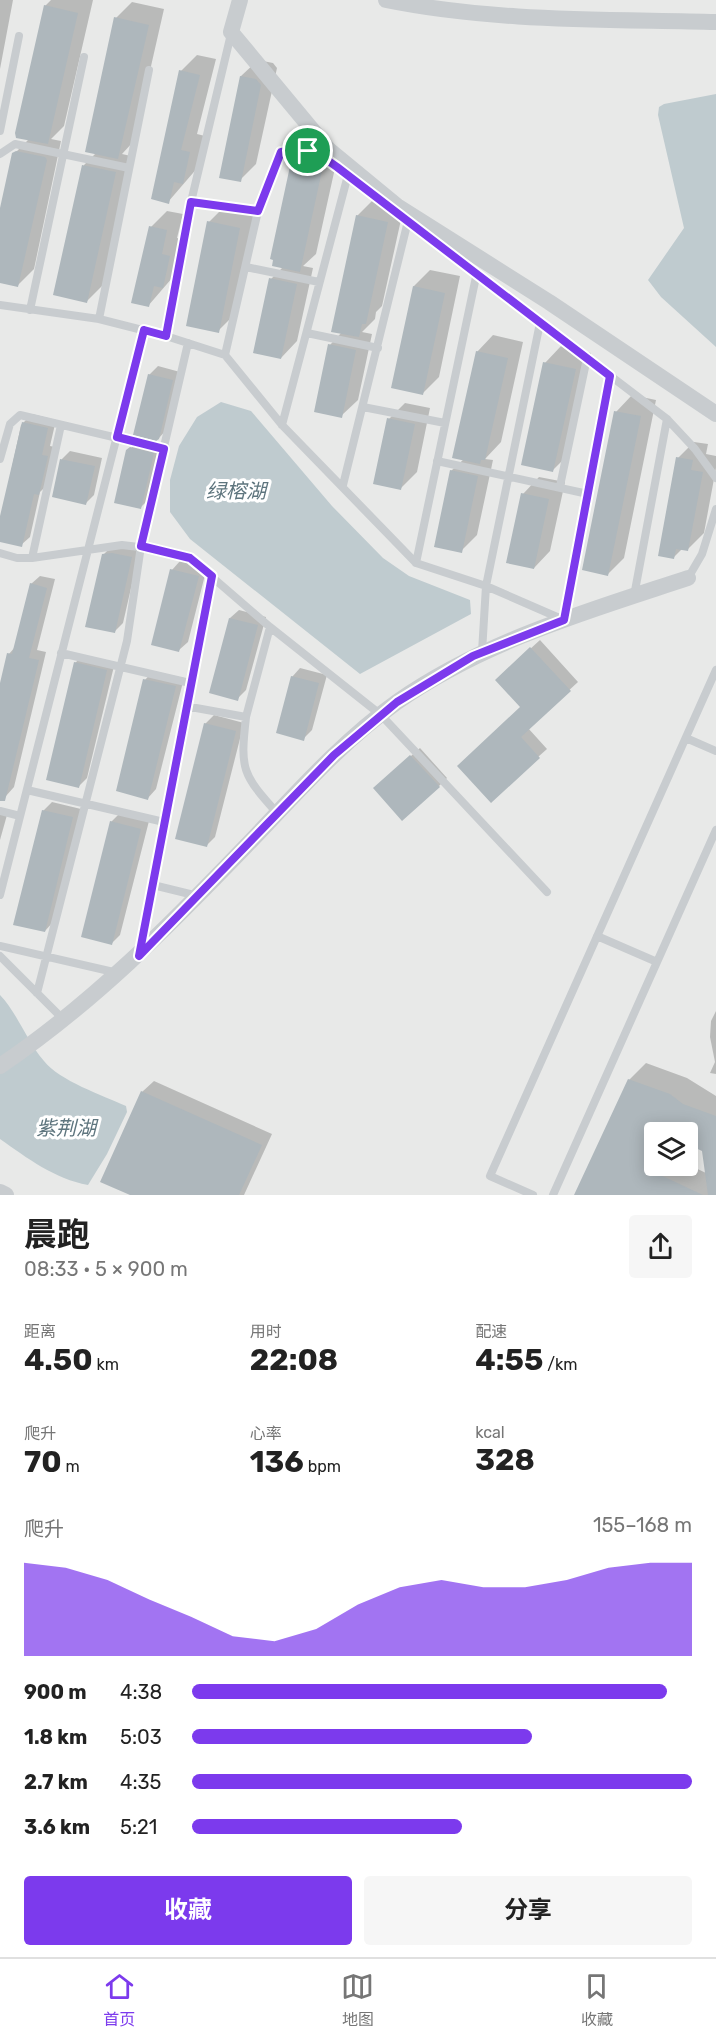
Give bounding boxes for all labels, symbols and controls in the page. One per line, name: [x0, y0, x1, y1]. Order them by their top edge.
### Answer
pin: [282, 125, 333, 176]
icon: arrive: [291, 134, 324, 167]
water label: 绿榕湖: [206, 479, 269, 503]
water label: 紫荆湖: [36, 1116, 99, 1140]
map controls: [644, 1122, 698, 1176]
button: layers: [644, 1122, 698, 1176]
text: 晨跑: [24, 1215, 90, 1254]
button: share: [629, 1215, 692, 1278]
text: 08:33 · 5 × 900 m: [24, 1257, 188, 1281]
text: 距离: [24, 1322, 56, 1341]
text: 用时: [250, 1322, 282, 1341]
text: 配速: [475, 1322, 507, 1341]
text: 4.50: [24, 1342, 93, 1378]
text: 22:08: [250, 1342, 338, 1378]
text: 4:55: [475, 1342, 543, 1378]
text: km: [93, 1355, 119, 1374]
text: /km: [543, 1355, 577, 1374]
text: kcal: [475, 1423, 505, 1442]
text: 爬升: [24, 1424, 56, 1443]
text: 心率: [250, 1424, 282, 1443]
text: 328: [475, 1442, 535, 1478]
text: 70: [24, 1444, 62, 1480]
text: 136: [250, 1444, 304, 1480]
text: m: [62, 1457, 80, 1476]
text: bpm: [304, 1457, 341, 1476]
text: 155–168 m: [593, 1513, 692, 1537]
text: 爬升: [24, 1517, 64, 1541]
text: 900 m: [24, 1680, 87, 1704]
text: 4:38: [120, 1680, 162, 1704]
text: 1.8 km: [24, 1725, 87, 1749]
text: 5:03: [120, 1725, 162, 1749]
text: 2.7 km: [24, 1770, 88, 1794]
text: 4:35: [120, 1770, 161, 1794]
text: 3.6 km: [24, 1815, 90, 1839]
text: 5:21: [120, 1815, 157, 1839]
button: 收藏: [24, 1876, 352, 1945]
button: 分享: [364, 1876, 692, 1945]
tab: 首页: [103, 1970, 136, 2030]
tab: 地图: [341, 1970, 374, 2030]
tab: 收藏: [580, 1970, 613, 2030]

